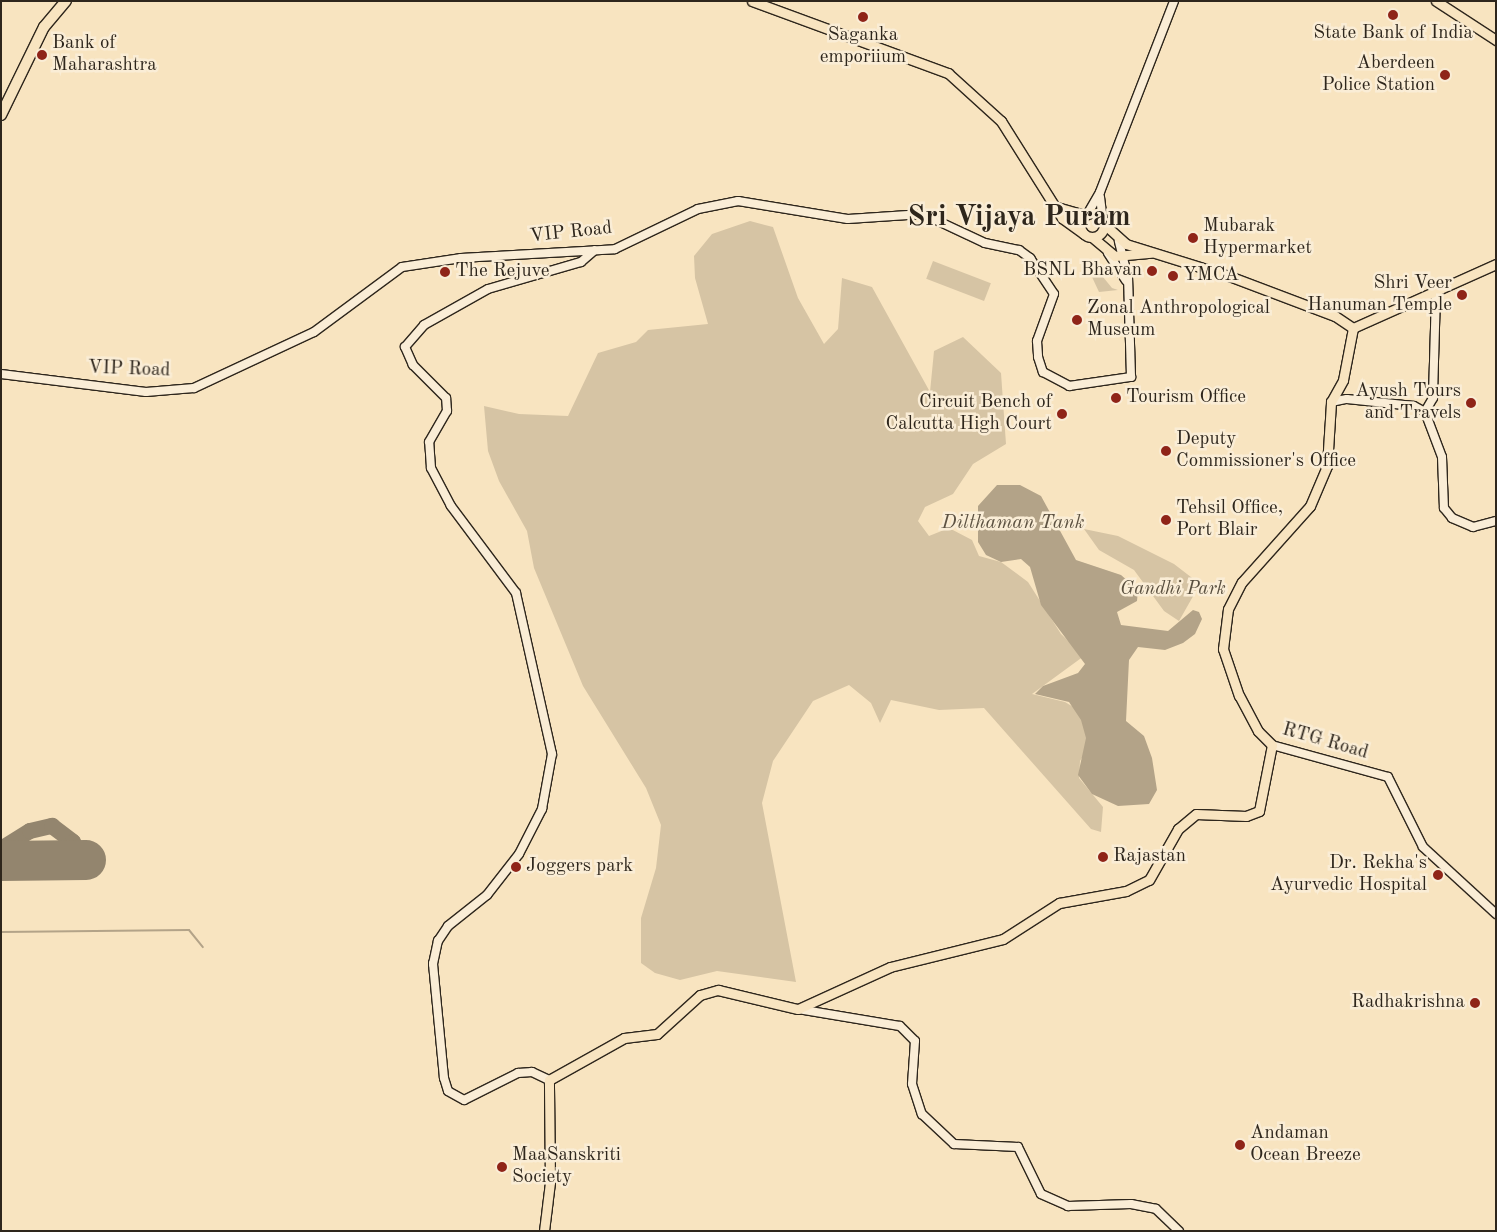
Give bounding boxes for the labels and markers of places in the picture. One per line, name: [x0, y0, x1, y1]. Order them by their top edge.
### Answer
marker: State Bank of India: [1387, 9, 1399, 21]
marker: Saganka emporiium: [857, 11, 869, 23]
place label: State Bank of India: [1313, 23, 1473, 45]
place label: Saganka emporiium: [820, 25, 906, 69]
place label: Bank of Maharashtra: [52, 33, 157, 77]
marker: Bank of Maharashtra: [36, 49, 48, 61]
place label: Aberdeen Police Station: [1322, 53, 1435, 97]
marker: Aberdeen Police Station: [1439, 69, 1451, 81]
place label: Mubarak Hypermarket: [1203, 216, 1312, 260]
marker: Mubarak Hypermarket: [1187, 232, 1199, 244]
place label: BSNL Bhavan: [1023, 260, 1142, 282]
place label: The Rejuve: [455, 261, 549, 283]
marker: BSNL Bhavan: [1146, 265, 1158, 277]
place label: YMCA: [1183, 265, 1239, 287]
marker: The Rejuve: [439, 266, 451, 278]
marker: YMCA: [1167, 270, 1179, 282]
place label: Shri Veer Hanuman Temple: [1307, 273, 1452, 317]
marker: Shri Veer Hanuman Temple: [1456, 289, 1468, 301]
place label: Zonal Anthropological Museum: [1087, 298, 1270, 342]
marker: Zonal Anthropological Museum: [1071, 314, 1083, 326]
place label: Ayush Tours and Travels: [1355, 381, 1461, 425]
place label: Tourism Office: [1126, 387, 1246, 409]
place label: Circuit Bench of Calcutta High Court: [886, 392, 1052, 436]
marker: Tourism Office: [1110, 392, 1122, 404]
marker: Ayush Tours and Travels: [1465, 397, 1477, 409]
marker: Circuit Bench of Calcutta High Court: [1056, 408, 1068, 420]
place label: Deputy Commissioner's Office: [1176, 429, 1356, 473]
marker: Deputy Commissioner's Office: [1160, 445, 1172, 457]
place label: Tehsil Office, Port Blair: [1176, 498, 1283, 542]
marker: Tehsil Office, Port Blair: [1160, 514, 1172, 526]
place label: Rajastan: [1113, 846, 1186, 868]
marker: Rajastan: [1097, 851, 1109, 863]
place label: Dr. Rekha's Ayurvedic Hospital: [1270, 853, 1427, 897]
place label: Joggers park: [526, 856, 633, 878]
marker: Joggers park: [510, 861, 522, 873]
marker: Dr. Rekha's Ayurvedic Hospital: [1431, 868, 1445, 882]
place label: Radhakrishna: [1351, 992, 1465, 1014]
marker: Radhakrishna: [1469, 997, 1481, 1009]
place label: Andaman Ocean Breeze: [1250, 1123, 1361, 1167]
marker: Andaman Ocean Breeze: [1234, 1139, 1246, 1151]
place label: MaaSanskriti Society: [512, 1145, 621, 1189]
marker: MaaSanskriti Society: [496, 1161, 508, 1173]

